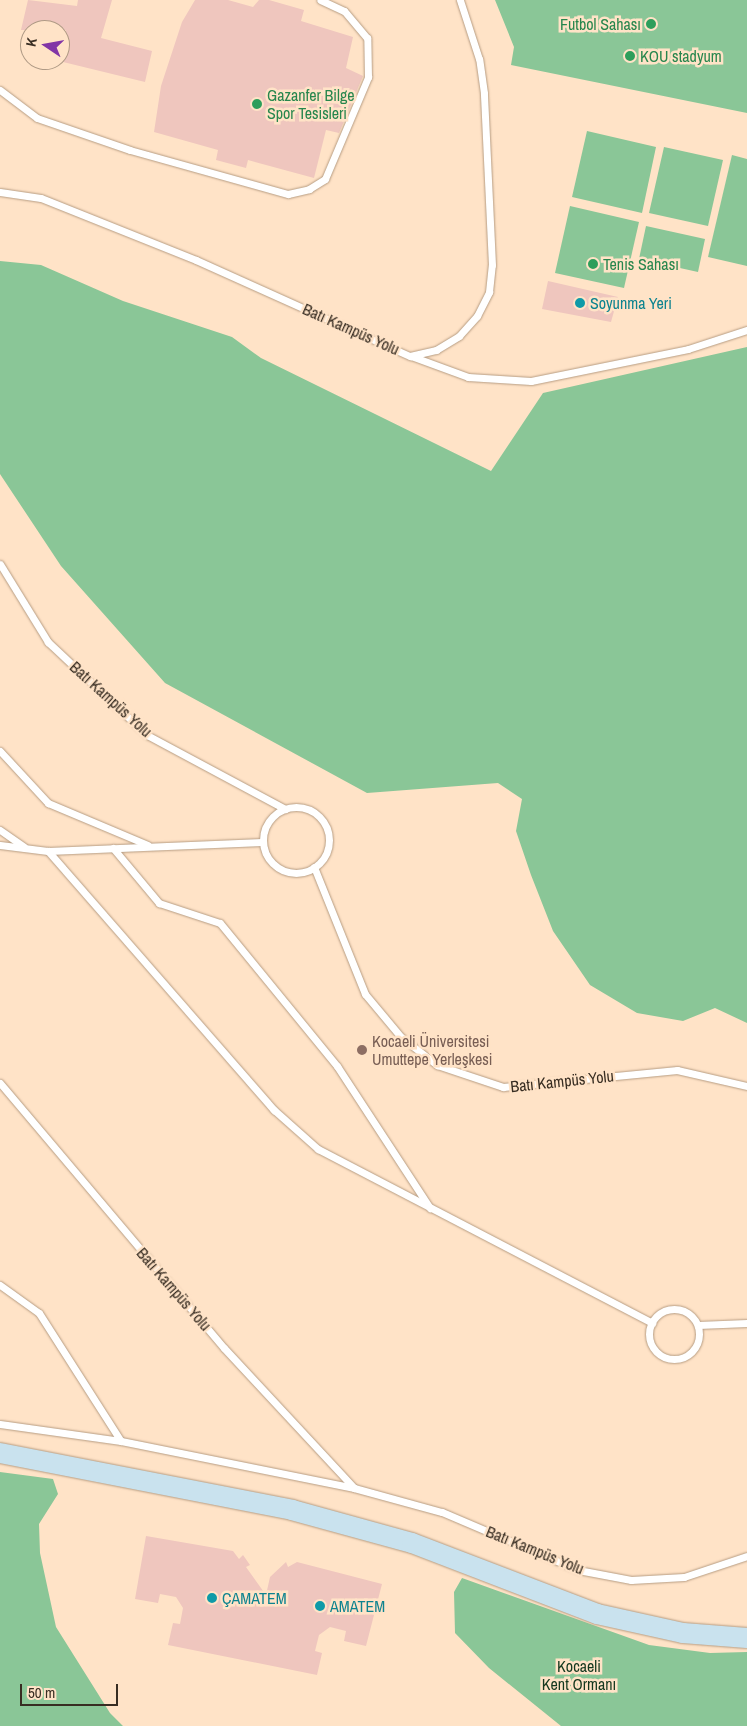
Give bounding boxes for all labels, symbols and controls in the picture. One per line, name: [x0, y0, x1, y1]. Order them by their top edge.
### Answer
place label: Futbol Sahası: [560, 14, 641, 34]
marker: Futbol Sahası: [645, 18, 657, 30]
north arrow: [20, 20, 70, 70]
text: K: [22, 36, 41, 48]
place label: KOU stadyum: [640, 46, 722, 66]
marker: KOU stadyum: [624, 50, 636, 62]
place label: Gazanfer Bilge Spor Tesisleri: [267, 85, 355, 123]
marker: Gazanfer Bilge Spor Tesisleri: [251, 98, 263, 110]
place label: Tenis Sahası: [603, 254, 679, 274]
marker: Tenis Sahası: [587, 258, 599, 270]
place label: Soyunma Yeri: [590, 293, 672, 313]
marker: Soyunma Yeri: [574, 297, 586, 309]
street label: Batı Kampüs Yolu: [300, 299, 402, 359]
street label: Batı Kampüs Yolu: [66, 657, 156, 741]
place label: Kocaeli Üniversitesi Umuttepe Yerleşkesi: [372, 1031, 493, 1069]
marker: Kocaeli Üniversitesi Umuttepe Yerleşkesi: [356, 1044, 368, 1056]
street label: Batı Kampüs Yolu: [509, 1066, 615, 1096]
street label: Batı Kampüs Yolu: [133, 1243, 215, 1335]
street label: Batı Kampüs Yolu: [483, 1522, 587, 1578]
place label: ÇAMATEM: [222, 1588, 287, 1608]
marker: ÇAMATEM: [206, 1592, 218, 1604]
place label: AMATEM: [330, 1596, 385, 1616]
marker: AMATEM: [314, 1600, 326, 1612]
park label: Kocaeli Kent Ormanı: [542, 1656, 616, 1694]
scale bar: [22, 1674, 120, 1706]
text: 50 m: [28, 1682, 55, 1703]

